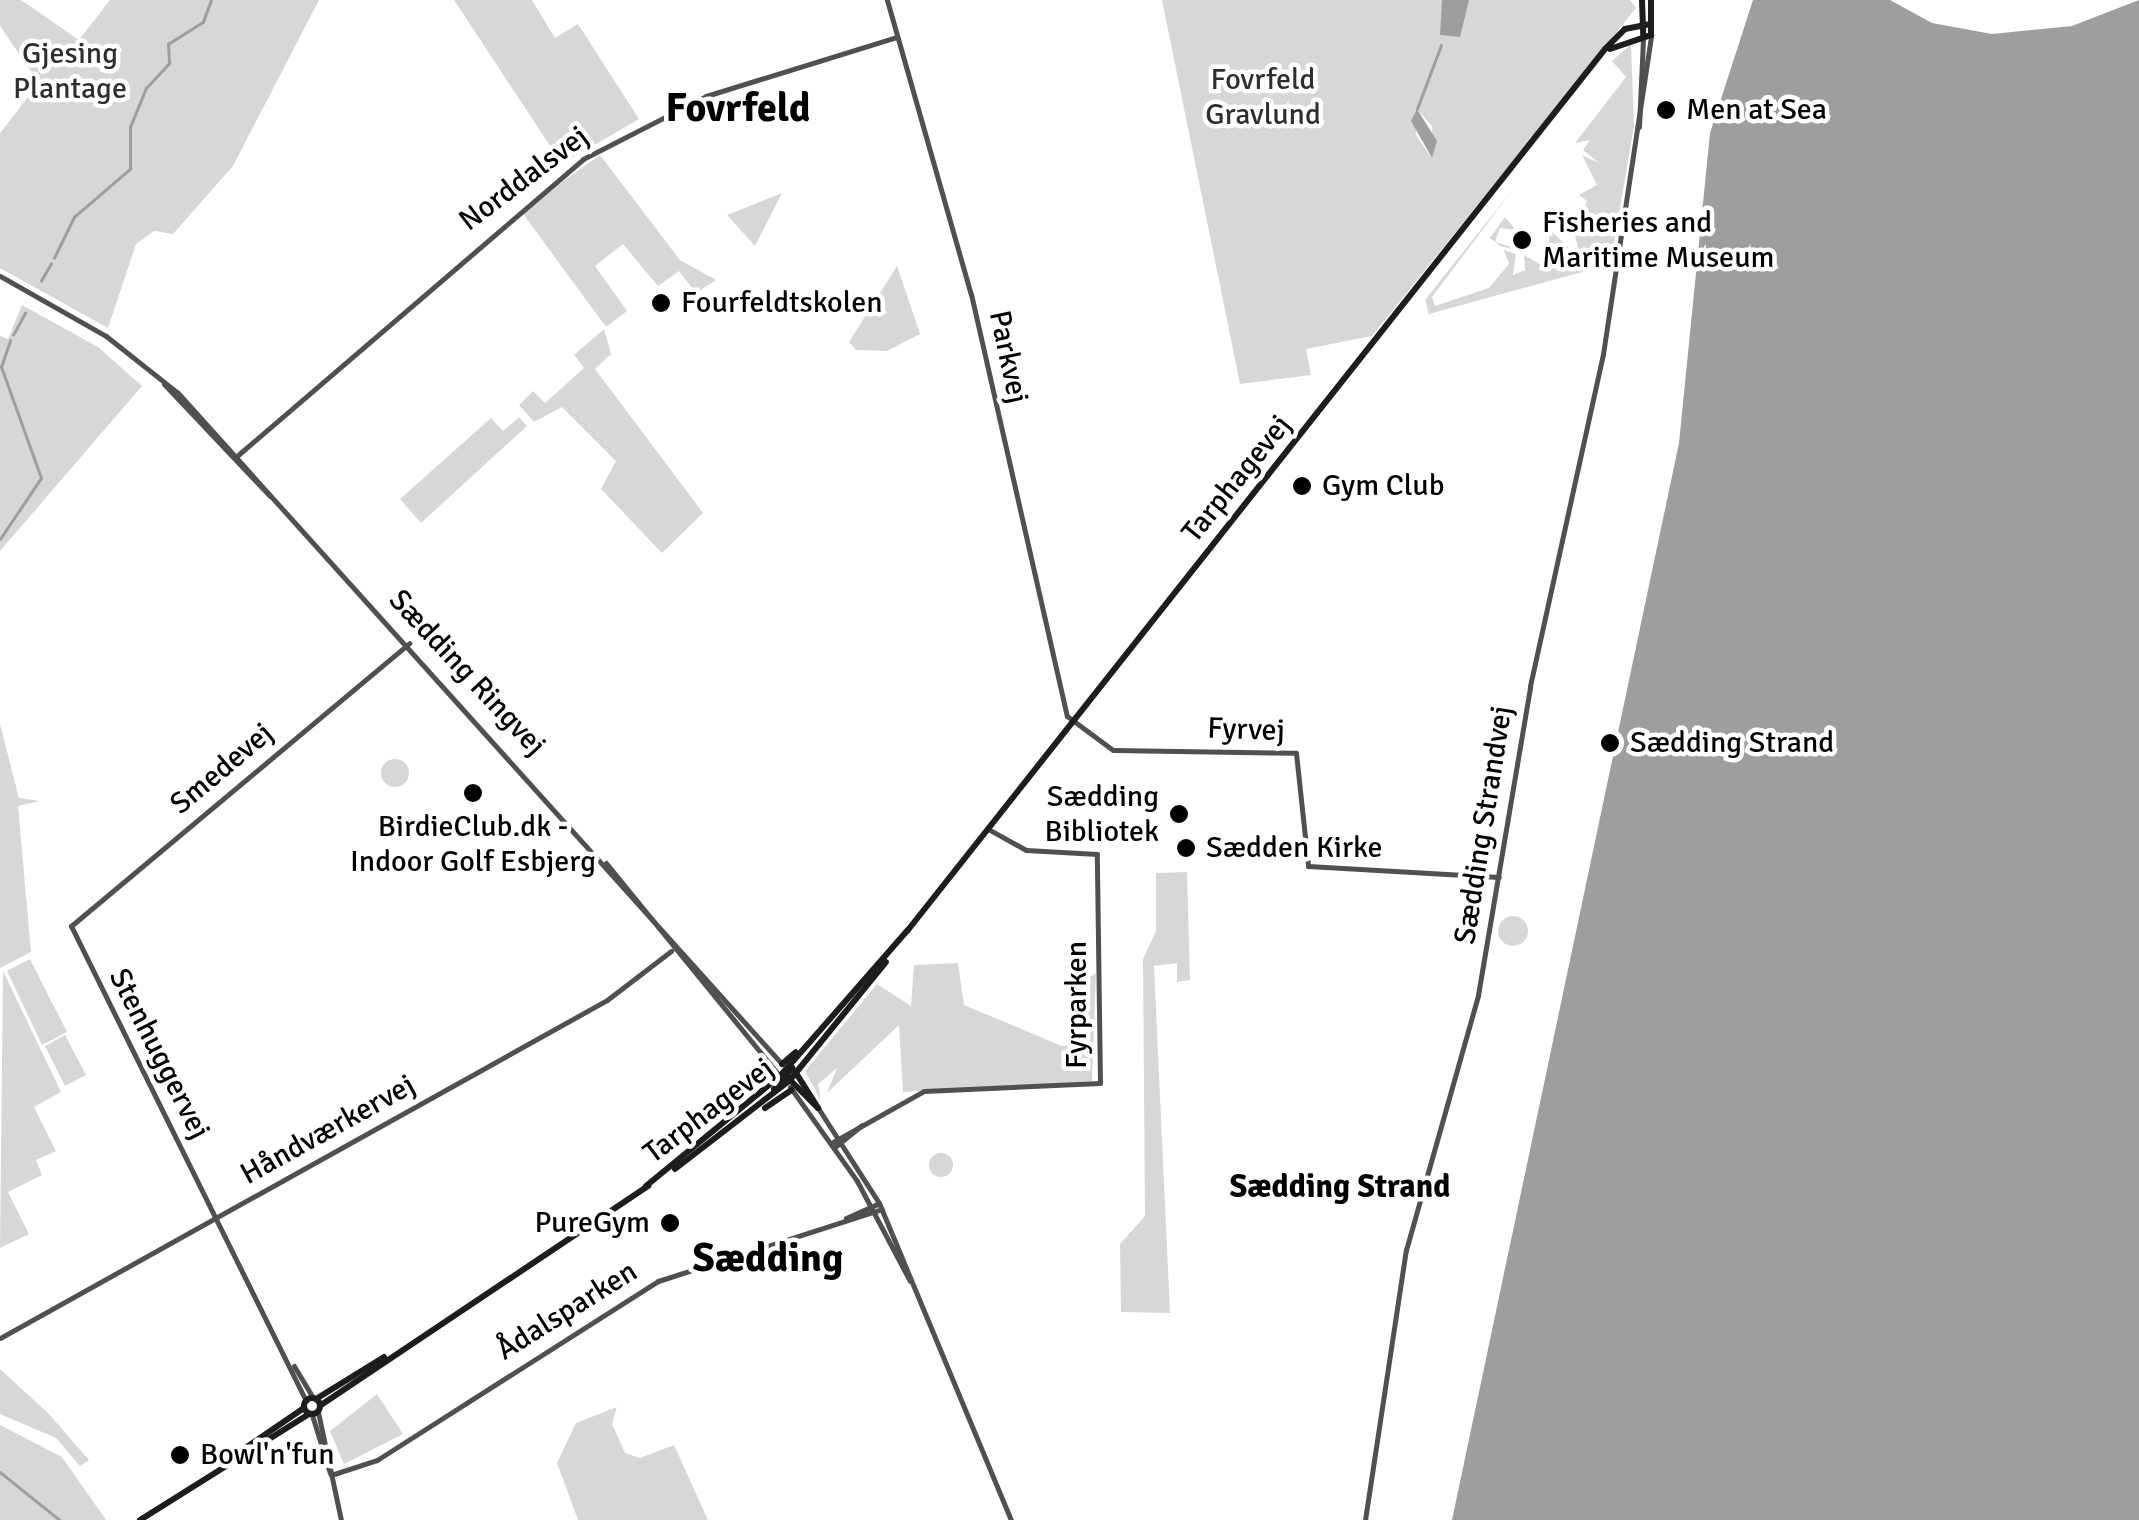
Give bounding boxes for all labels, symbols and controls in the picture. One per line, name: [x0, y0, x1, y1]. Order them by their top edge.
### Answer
park label: Gjesing Plantage: [13, 36, 127, 106]
park label: Fovrfeld Gravlund: [1205, 62, 1321, 132]
district label: Fovrfeld: [665, 84, 811, 132]
place label: Men at Sea: [1686, 92, 1827, 128]
marker: Men at Sea: [1655, 99, 1677, 121]
street label: Norddalsvej: [452, 119, 596, 239]
place label: Fisheries and Maritime Museum: [1542, 205, 1774, 276]
marker: Fisheries and Maritime Museum: [1511, 229, 1533, 251]
place label: Fourfeldtskolen: [681, 285, 883, 321]
marker: Fourfeldtskolen: [650, 292, 672, 314]
street label: Parkvej: [981, 307, 1035, 407]
street label: Tarphagevej: [1175, 408, 1299, 550]
place label: Gym Club: [1322, 468, 1444, 504]
marker: Gym Club: [1291, 475, 1313, 497]
street label: Sædding Ringvej: [381, 583, 553, 763]
street label: Sædding Strandvej: [1447, 703, 1521, 947]
street label: Fyrvej: [1207, 711, 1285, 749]
street label: Smedevej: [163, 716, 281, 822]
place label: Sædding Strand: [1630, 725, 1834, 761]
marker: Sædding Strand: [1599, 732, 1621, 754]
place label: Sædding Bibliotek: [1044, 779, 1159, 850]
marker: BirdieClub.dk - Indoor Golf Esbjerg: [462, 782, 484, 804]
marker: Sædding Bibliotek: [1168, 803, 1190, 825]
place label: BirdieClub.dk - Indoor Golf Esbjerg: [350, 809, 596, 880]
place label: Sædden Kirke: [1206, 830, 1382, 866]
marker: Sædden Kirke: [1175, 837, 1197, 859]
street label: Fyrparken: [1059, 941, 1095, 1069]
street label: Stenhuggervej: [101, 963, 217, 1145]
street label: Tarphagevej: [637, 1051, 781, 1171]
street label: Håndværkervej: [235, 1067, 421, 1193]
district label: Sædding Strand: [1229, 1168, 1451, 1206]
place label: PureGym: [534, 1205, 650, 1241]
marker: PureGym: [659, 1212, 681, 1234]
district label: Sædding: [693, 1234, 843, 1282]
street label: Ådalsparken: [490, 1254, 644, 1368]
place label: Bowl'n'fun: [200, 1437, 335, 1473]
marker: Bowl'n'fun: [169, 1444, 191, 1466]

